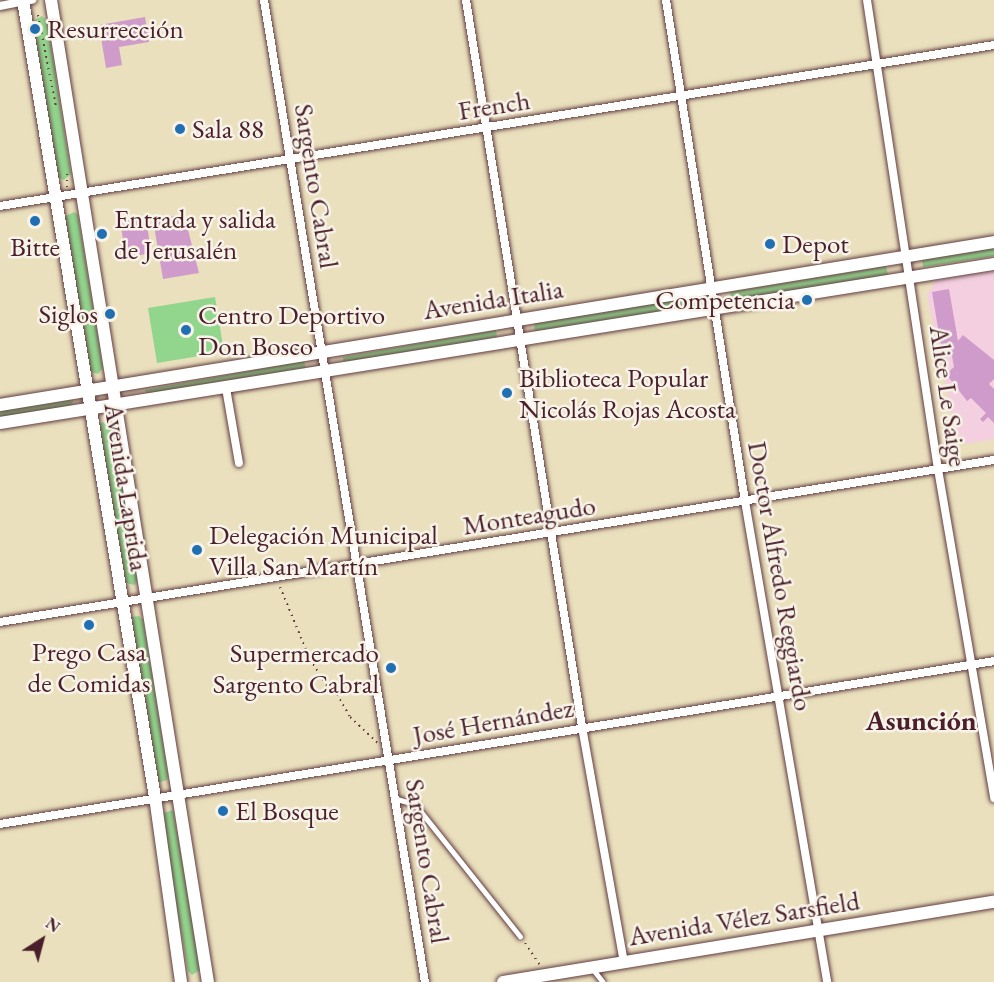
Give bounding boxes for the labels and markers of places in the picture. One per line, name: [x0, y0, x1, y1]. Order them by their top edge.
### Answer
place label: Resurrección: [47, 13, 184, 45]
marker: Resurrección: [28, 22, 42, 36]
place label: Sala 88: [192, 113, 264, 145]
marker: Sala 88: [173, 122, 187, 136]
place label: Entrada y salida de Jerusalén: [114, 202, 276, 265]
marker: Bitte: [28, 214, 42, 228]
marker: Entrada y salida de Jerusalén: [95, 227, 109, 241]
place label: Depot: [782, 228, 849, 260]
place label: Bitte: [10, 231, 60, 263]
marker: Depot: [763, 237, 777, 251]
place label: Competencia: [655, 284, 795, 316]
marker: Competencia: [800, 293, 814, 307]
place label: Siglos: [39, 298, 98, 330]
place label: Centro Deportivo Don Bosco: [198, 298, 385, 361]
marker: Siglos: [103, 307, 117, 321]
marker: Centro Deportivo Don Bosco: [179, 323, 193, 337]
place label: Biblioteca Popular Nicolás Rojas Acosta: [519, 361, 736, 424]
marker: Biblioteca Popular Nicolás Rojas Acosta: [500, 386, 514, 400]
place label: Delegación Municipal Villa San Martín: [209, 518, 438, 581]
marker: Delegación Municipal Villa San Martín: [190, 543, 204, 557]
marker: Prego Casa de Comidas: [82, 618, 96, 632]
place label: Prego Casa de Comidas: [28, 635, 150, 698]
place label: Supermercado Sargento Cabral: [213, 636, 379, 699]
marker: Supermercado Sargento Cabral: [384, 661, 398, 675]
place label: El Bosque: [235, 795, 339, 827]
marker: El Bosque: [216, 804, 230, 818]

